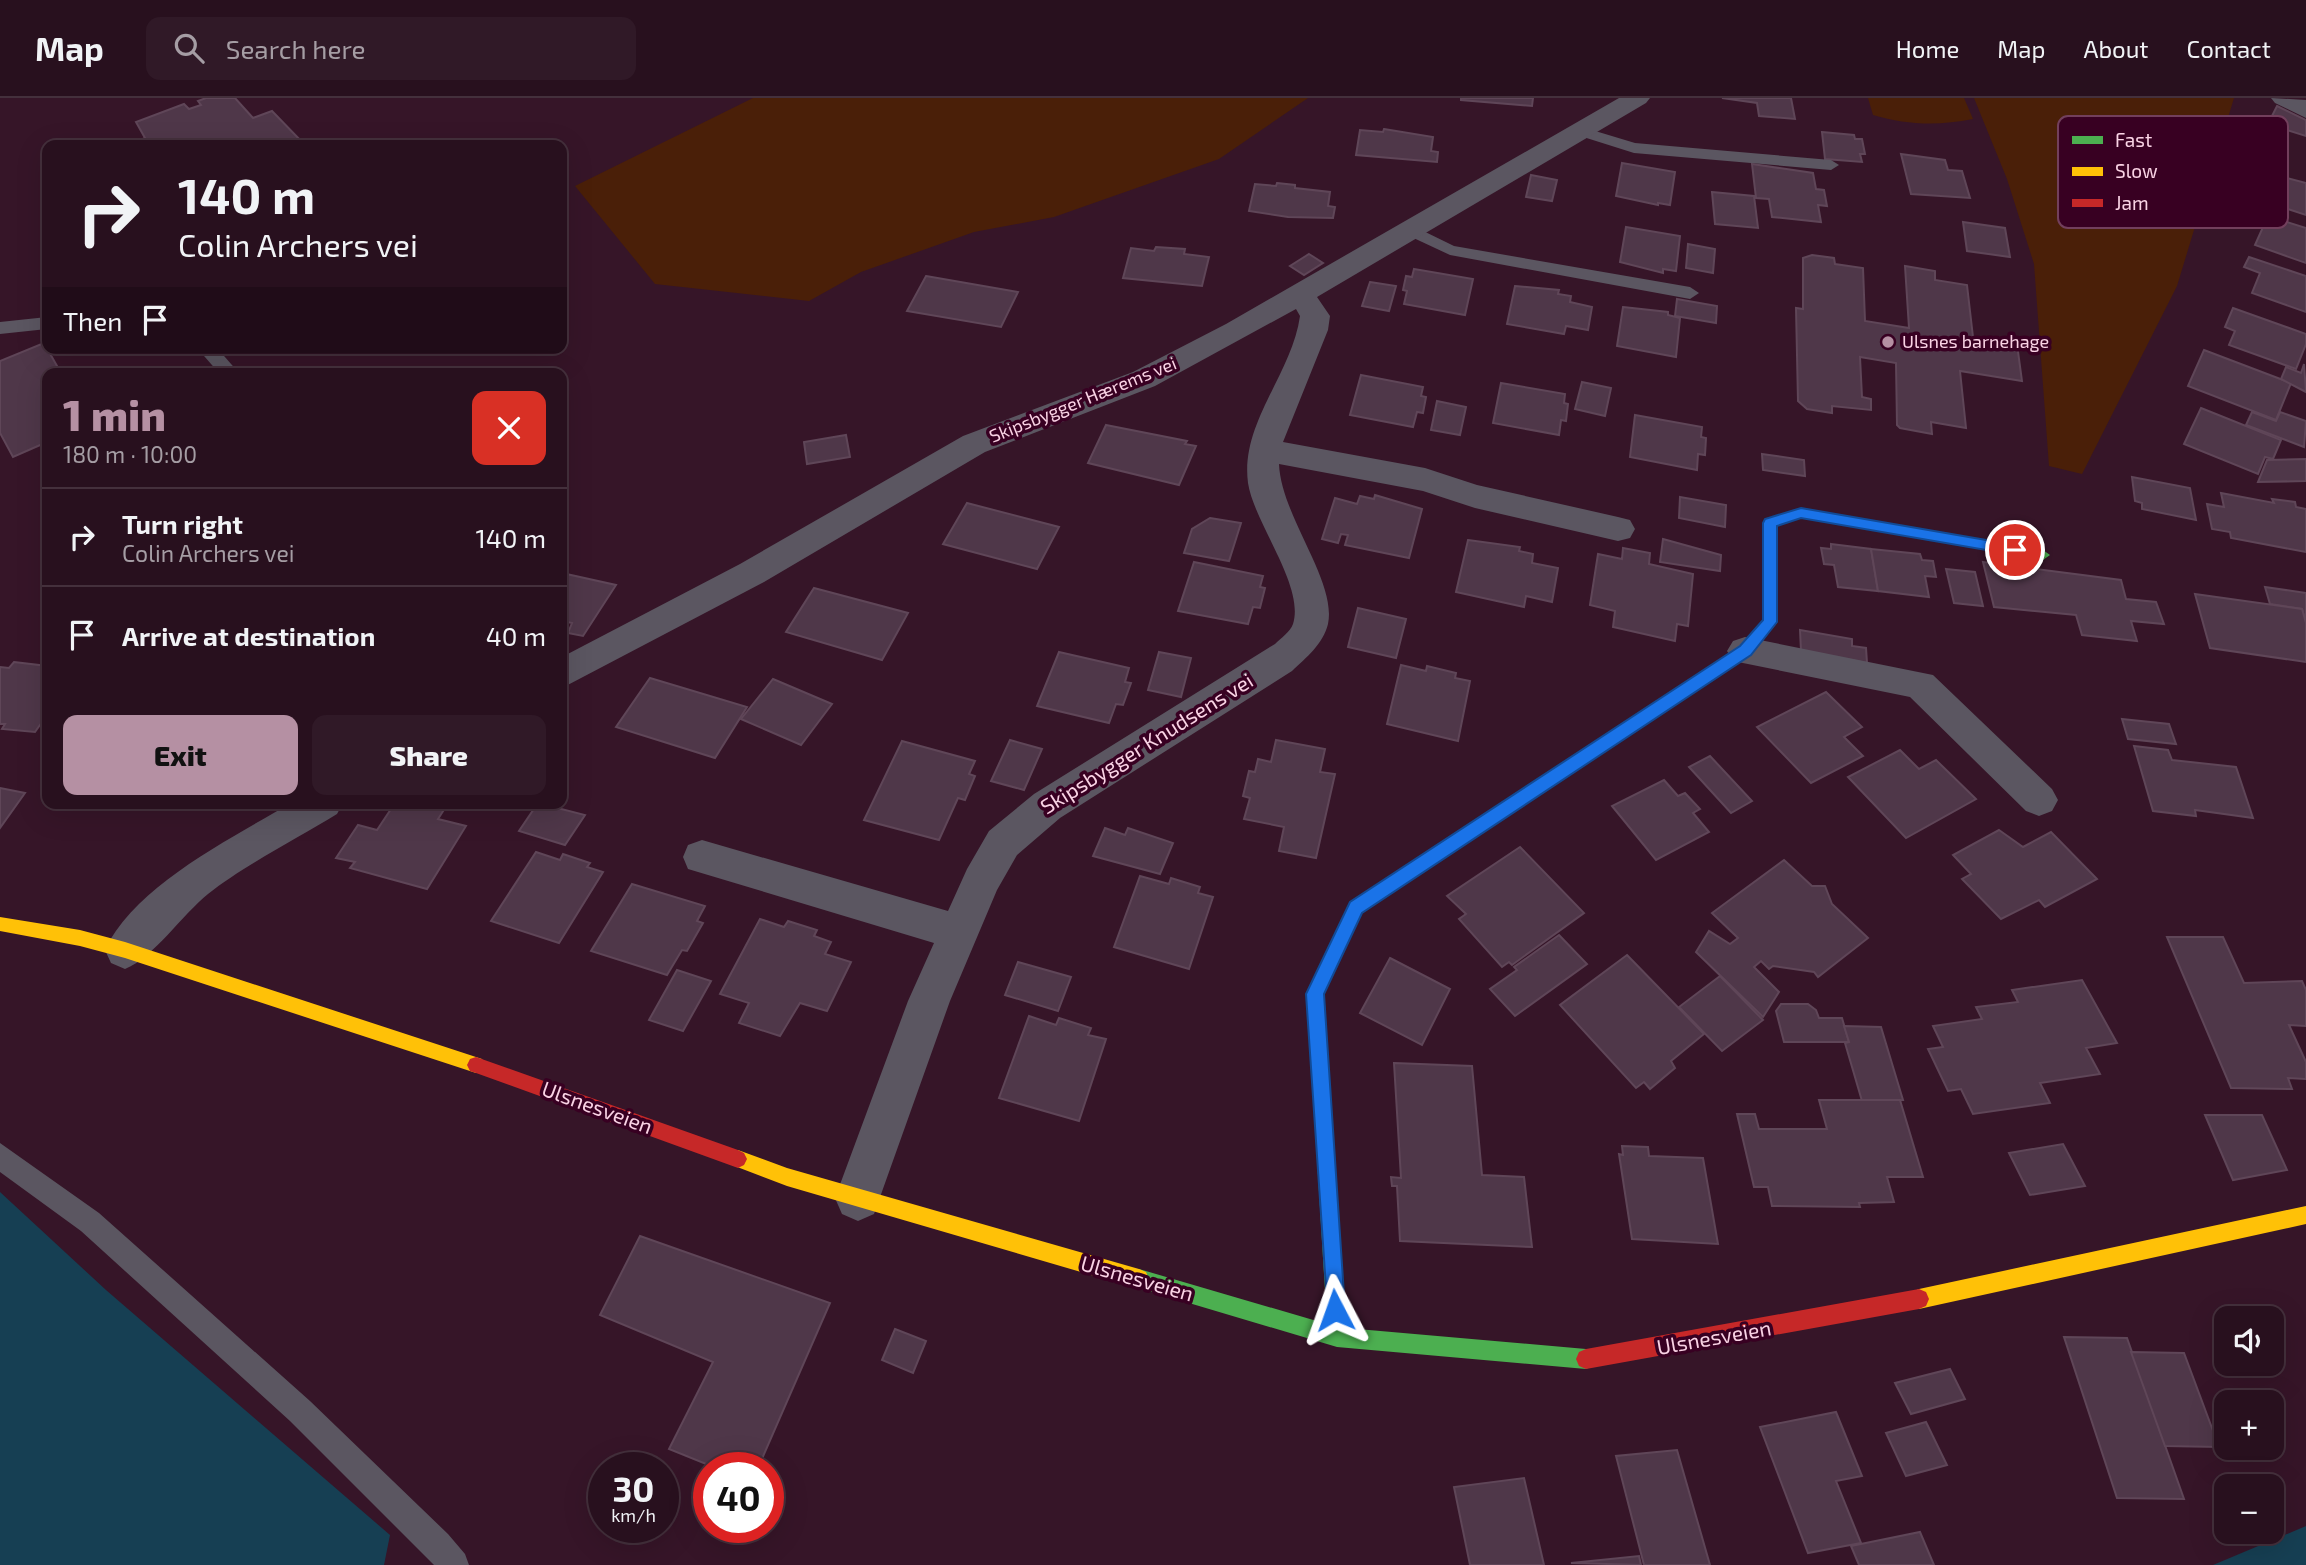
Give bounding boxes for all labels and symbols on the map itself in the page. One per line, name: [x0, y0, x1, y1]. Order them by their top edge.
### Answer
legend: [2058, 116, 2288, 228]
text: Fast: [2115, 128, 2152, 151]
text: Slow: [2115, 159, 2158, 182]
text: Jam: [2115, 191, 2149, 214]
place label: Ulsnes barnehage: [1902, 330, 2049, 352]
marker: Ulsnes barnehage: [1880, 334, 1896, 350]
street label: Skipsbygger Hærems vei: [986, 351, 1179, 447]
pin: [1985, 520, 2045, 580]
street label: Skipsbygger Knudsens vei: [1035, 667, 1257, 818]
street label: Ulsnesveien: [539, 1075, 656, 1138]
street label: Ulsnesveien: [1078, 1250, 1197, 1306]
position arrow: [1298, 1273, 1372, 1347]
street label: Ulsnesveien: [1654, 1314, 1773, 1359]
speed limit sign: 40: [693, 1452, 784, 1543]

